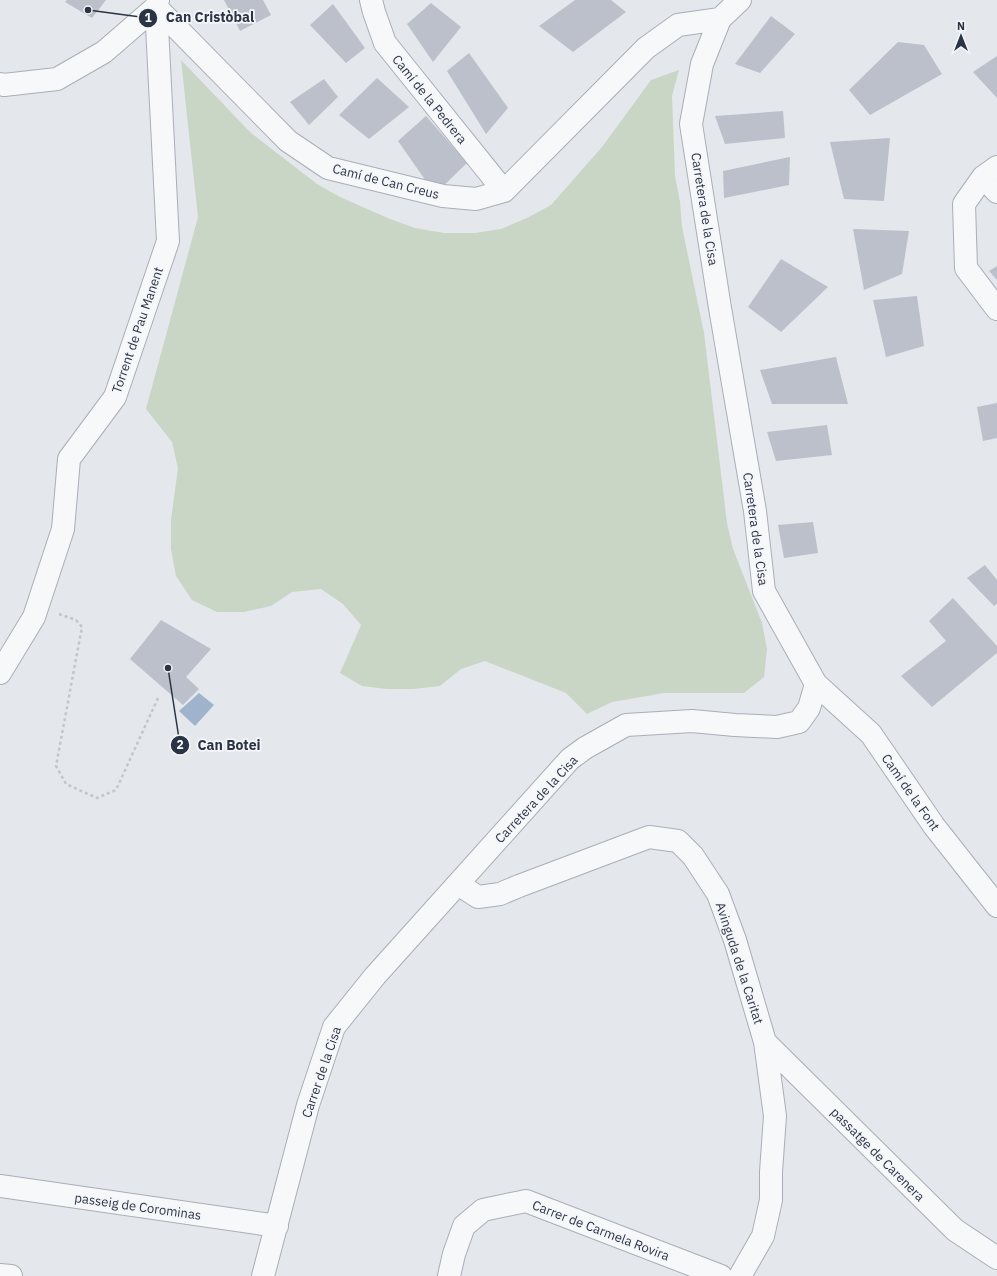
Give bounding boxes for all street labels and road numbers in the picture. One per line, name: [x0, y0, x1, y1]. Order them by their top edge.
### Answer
street label: Camí de la Pedrera: [388, 51, 471, 147]
street label: Carretera de la Cisa: [687, 151, 722, 267]
street label: Camí de Can Creus: [331, 160, 441, 203]
street label: Torrent de Pau Manent: [108, 265, 167, 396]
street label: Carretera de la Cisa: [739, 471, 772, 587]
street label: Camí de la Font: [878, 750, 943, 834]
street label: Carretera de la Cisa: [491, 752, 581, 847]
street label: Avinguda de la Caritat: [712, 900, 767, 1026]
street label: Carrer de la Cisa: [298, 1024, 345, 1120]
street label: passatge de Carenera: [827, 1104, 928, 1205]
street label: passeig de Corominas: [74, 1189, 202, 1224]
street label: Carrer de Carmela Rovira: [530, 1196, 672, 1265]

